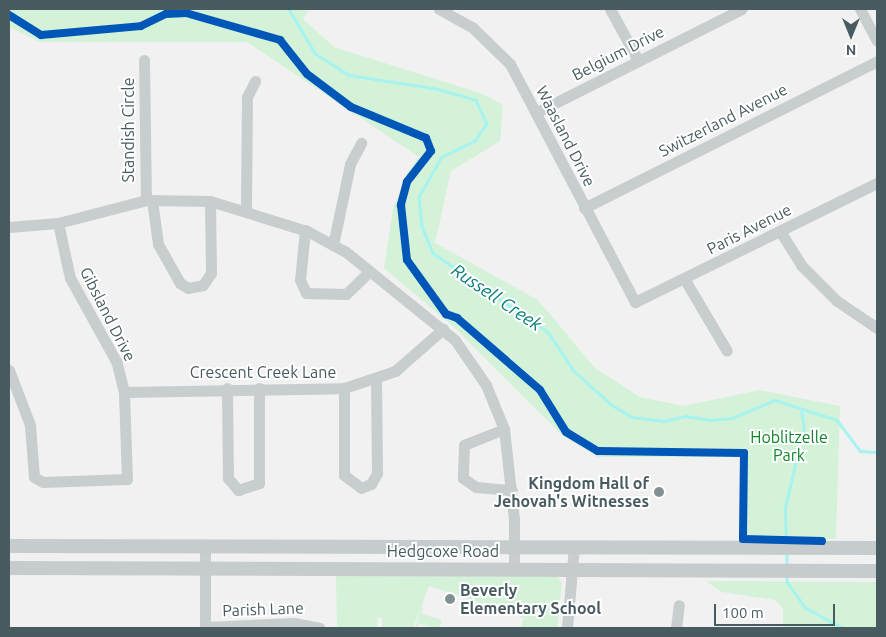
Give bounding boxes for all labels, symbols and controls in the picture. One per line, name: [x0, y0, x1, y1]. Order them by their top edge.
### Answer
north arrow: [826, 10, 876, 60]
street label: Belgium Drive: [569, 22, 667, 84]
text: N: [846, 42, 856, 58]
street label: Standish Circle: [118, 77, 138, 183]
street label: Switzerland Avenue: [656, 79, 790, 161]
street label: Waasland Drive: [532, 83, 600, 189]
street label: Paris Avenue: [704, 200, 794, 258]
water label: Russell Creek: [448, 259, 546, 335]
street label: Gibsland Drive: [76, 264, 140, 364]
street label: Crescent Creek Lane: [190, 362, 336, 382]
park label: Hoblitzelle Park: [750, 427, 828, 465]
place label: Kingdom Hall of Jehovah's Witnesses: [494, 473, 649, 511]
marker: Kingdom Hall of Jehovah's Witnesses: [653, 486, 665, 498]
street label: Hedgcoxe Road: [387, 541, 499, 561]
place label: Beverly Elementary School: [460, 580, 601, 618]
marker: Beverly Elementary School: [444, 593, 456, 605]
scale bar: [716, 594, 837, 626]
street label: Parish Lane: [222, 598, 304, 620]
text: 100 m: [722, 604, 764, 621]

